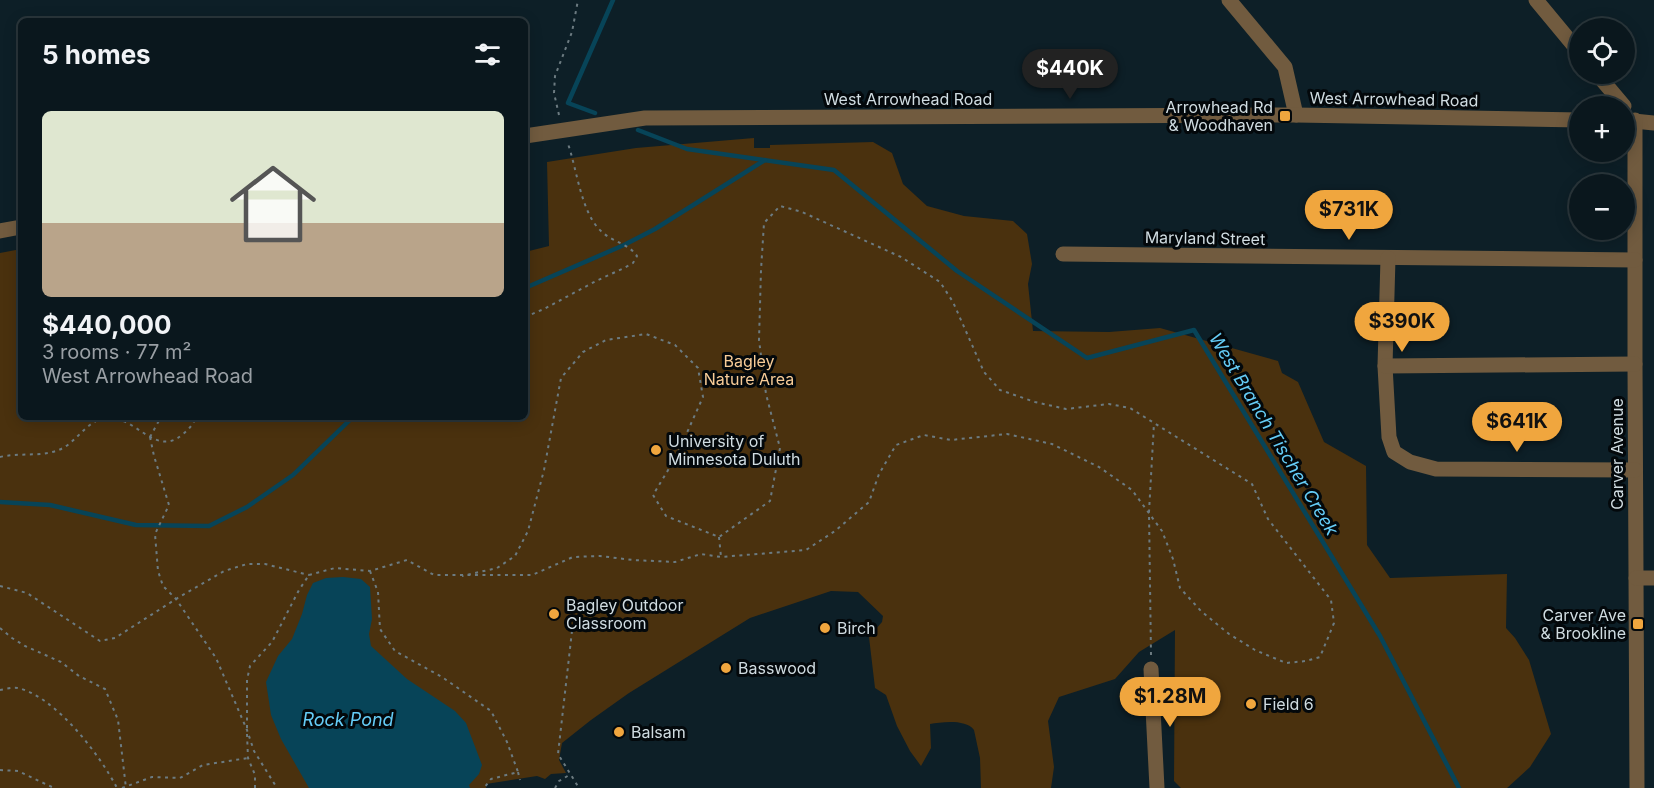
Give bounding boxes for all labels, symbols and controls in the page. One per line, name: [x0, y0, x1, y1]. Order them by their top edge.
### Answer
map controls: [1569, 18, 1635, 240]
button: locate: [1569, 18, 1635, 84]
icon: filters: [471, 38, 504, 71]
text: 5 homes: [42, 39, 151, 70]
pin: $440K: [1028, 49, 1112, 100]
text: $440K: [1036, 56, 1104, 80]
street label: West Arrowhead Road: [1309, 88, 1479, 110]
street label: West Arrowhead Road: [824, 89, 992, 109]
button: +: [1569, 96, 1635, 162]
place label: Arrowhead Rd & Woodhaven: [1165, 97, 1273, 135]
marker: Arrowhead Rd & Woodhaven: [1278, 109, 1292, 123]
icon: home: [219, 150, 327, 258]
button: −: [1569, 174, 1635, 240]
pin: $731K: [1307, 190, 1391, 241]
text: $731K: [1319, 197, 1379, 221]
street label: Maryland Street: [1145, 227, 1265, 249]
pin: $390K: [1360, 302, 1444, 353]
text: $440,000: [42, 309, 171, 340]
text: $390K: [1369, 309, 1435, 333]
water label: West Branch Tischer Creek: [1205, 329, 1343, 540]
text: 3 rooms · 77 m²: [42, 340, 191, 364]
park label: Bagley Nature Area: [704, 351, 794, 389]
text: West Arrowhead Road: [42, 364, 253, 388]
street label: Carver Avenue: [1607, 398, 1627, 510]
pin: $641K: [1475, 402, 1559, 453]
text: $641K: [1486, 409, 1548, 433]
place label: University of Minnesota Duluth: [668, 431, 800, 469]
marker: University of Minnesota Duluth: [649, 443, 663, 457]
place label: Bagley Outdoor Classroom: [566, 595, 683, 633]
place label: Carver Ave & Brookline: [1540, 605, 1626, 643]
marker: Bagley Outdoor Classroom: [547, 607, 561, 621]
marker: Carver Ave & Brookline: [1631, 617, 1645, 631]
place label: Birch: [837, 618, 876, 638]
marker: Birch: [818, 621, 832, 635]
place label: Basswood: [738, 658, 816, 678]
marker: Basswood: [719, 661, 733, 675]
pin: $1.28M: [1121, 677, 1219, 728]
text: $1.28M: [1134, 684, 1206, 708]
place label: Field 6: [1263, 694, 1314, 714]
marker: Field 6: [1244, 697, 1258, 711]
water label: Rock Pond: [302, 709, 394, 730]
place label: Balsam: [631, 722, 686, 742]
marker: Balsam: [612, 725, 626, 739]

